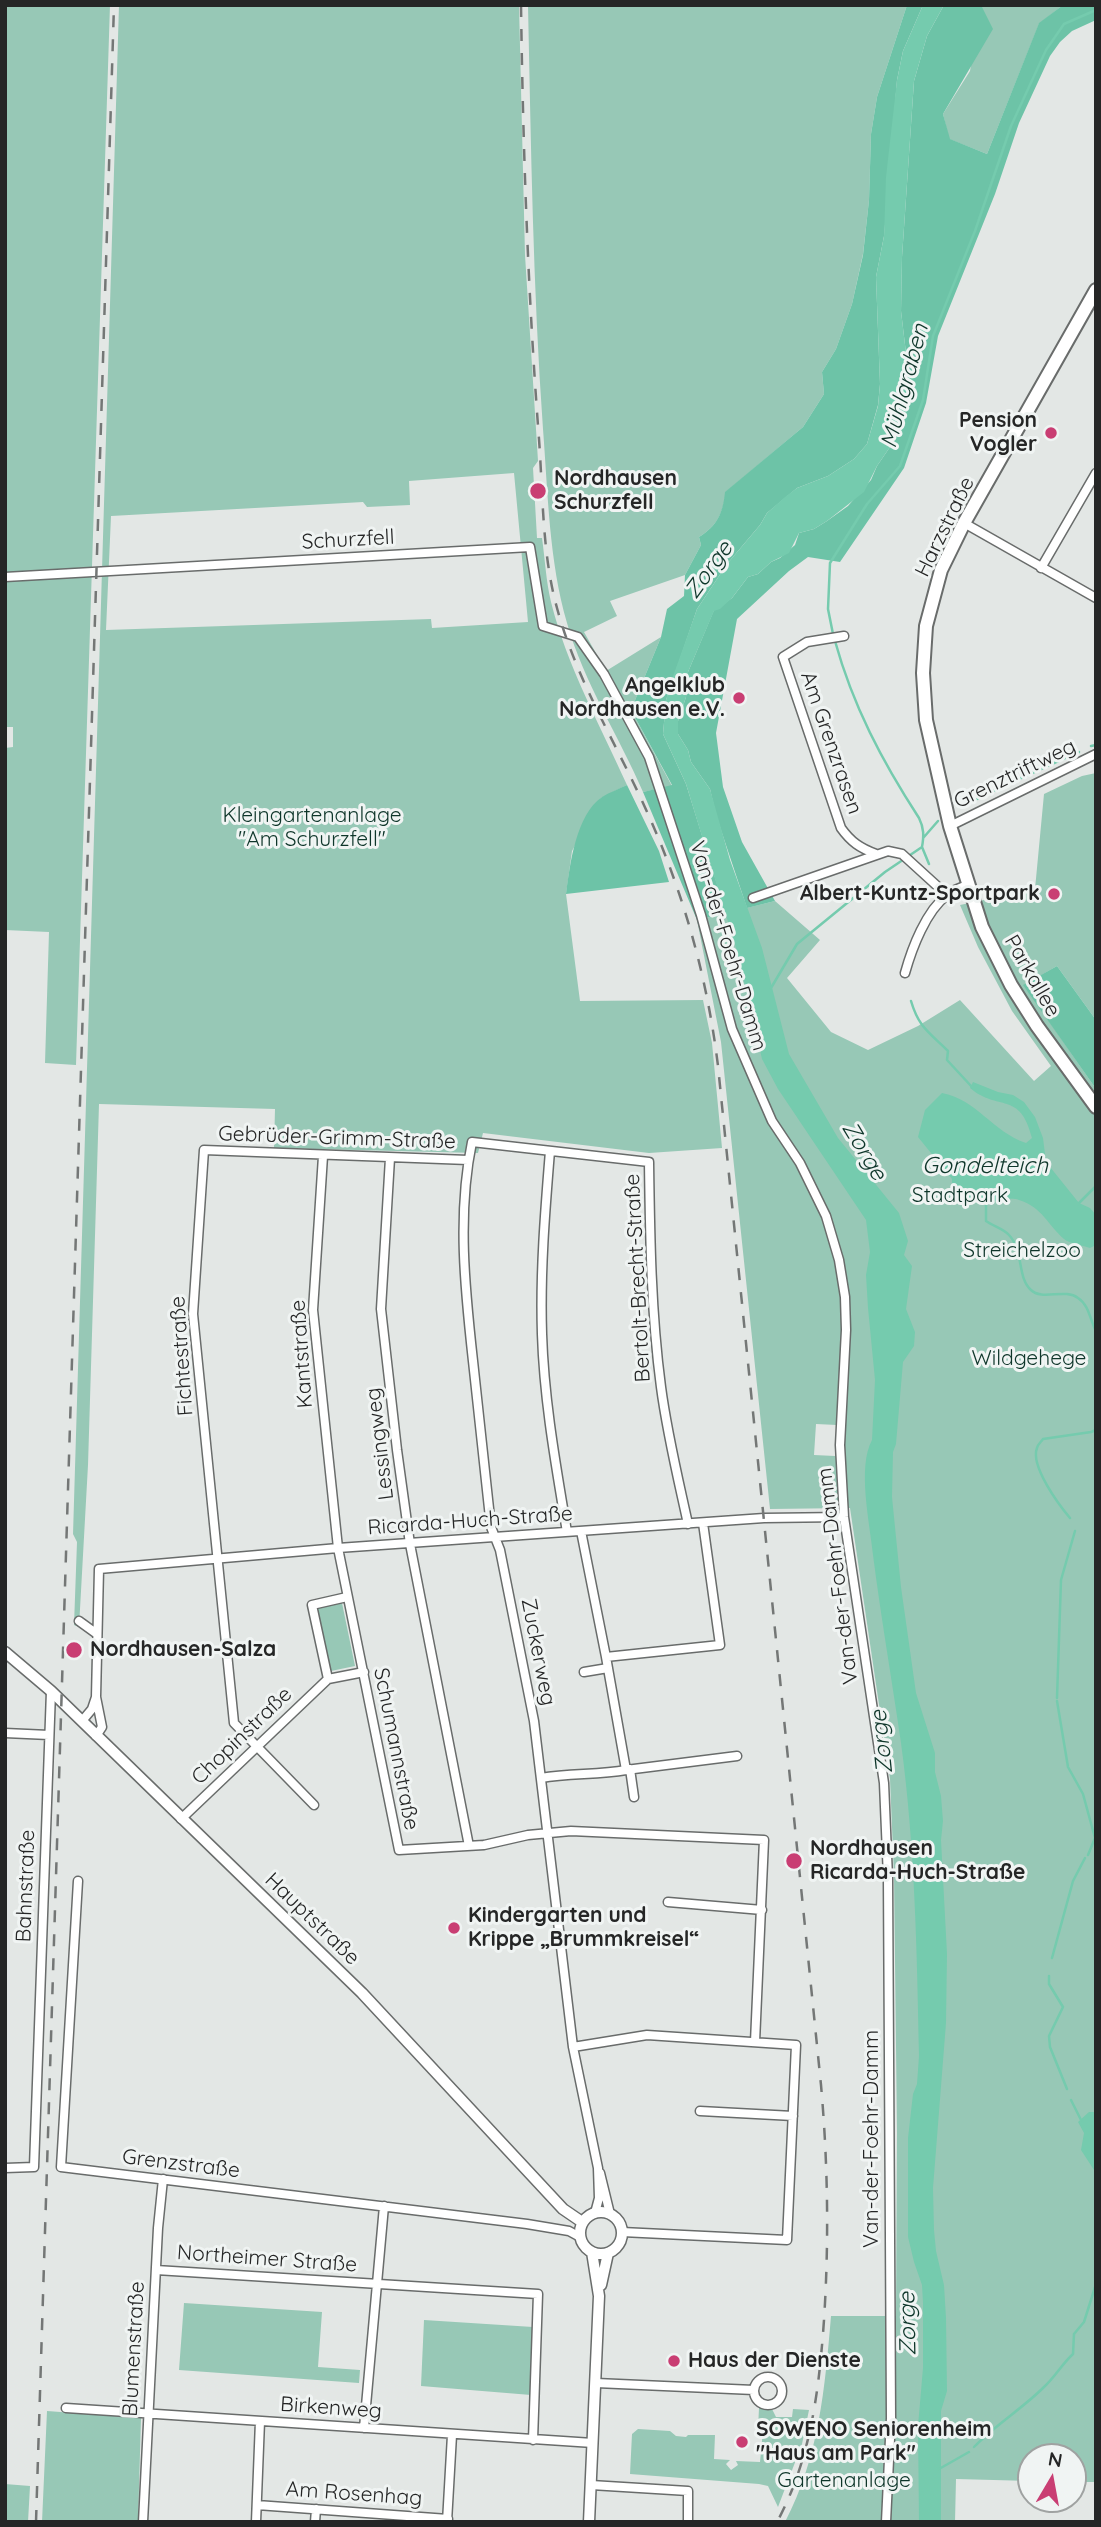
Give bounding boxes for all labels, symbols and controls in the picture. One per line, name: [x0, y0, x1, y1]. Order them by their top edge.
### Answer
water label: Mühlgraben: [875, 321, 935, 451]
place label: Pension Vogler: [959, 408, 1037, 458]
marker: Pension Vogler: [1043, 425, 1059, 441]
place label: Nordhausen Schurzfell: [554, 466, 677, 516]
street label: Harzstraße: [910, 473, 980, 581]
marker: Nordhausen Schurzfell: [528, 481, 548, 501]
street label: Schurzfell: [301, 525, 395, 555]
water label: Zorge: [679, 536, 739, 604]
street label: Am Grenzrasen: [795, 668, 867, 818]
place label: Angelklub Nordhausen e.V.: [559, 673, 725, 723]
marker: Angelklub Nordhausen e.V.: [731, 690, 747, 706]
street label: Grenztriftweg: [950, 734, 1080, 814]
park label: Kleingartenanlage "Am Schurzfell": [222, 803, 402, 853]
street label: Van-der-Foehr-Damm: [684, 838, 772, 1054]
place label: Albert-Kuntz-Sportpark: [800, 881, 1040, 907]
marker: Albert-Kuntz-Sportpark: [1046, 886, 1062, 902]
street label: Parkallee: [999, 931, 1065, 1021]
water label: Zorge: [836, 1116, 892, 1186]
street label: Gebrüder-Grimm-Straße: [218, 1121, 456, 1155]
water label: Gondelteich: [922, 1152, 1048, 1180]
street label: Bertolt-Brecht-Straße: [620, 1173, 656, 1383]
park label: Stadtpark: [912, 1183, 1008, 1209]
park label: Streichelzoo: [963, 1238, 1081, 1264]
street label: Fichtestraße: [165, 1295, 199, 1417]
street label: Kantstraße: [286, 1299, 318, 1409]
park label: Wildgehege: [972, 1346, 1086, 1372]
street label: Lessingweg: [361, 1386, 399, 1502]
street label: Van-der-Foehr-Damm: [812, 1466, 864, 1686]
street label: Ricarda-Huch-Straße: [367, 1501, 573, 1541]
street label: Zuckerweg: [515, 1596, 561, 1708]
place label: Nordhausen-Salza: [90, 1637, 276, 1663]
marker: Nordhausen-Salza: [64, 1640, 84, 1660]
street label: Schumannstraße: [368, 1666, 424, 1832]
street label: Chopinstraße: [187, 1682, 297, 1790]
water label: Zorge: [865, 1709, 899, 1775]
street label: Bahnstraße: [11, 1829, 41, 1943]
place label: Nordhausen Ricarda-Huch-Straße: [810, 1836, 1025, 1886]
marker: Nordhausen Ricarda-Huch-Straße: [784, 1851, 804, 1871]
street label: Hauptstraße: [259, 1868, 365, 1970]
place label: Kindergarten und Krippe „Brummkreisel“: [468, 1903, 699, 1953]
marker: Kindergarten und Krippe „Brummkreisel“: [446, 1920, 462, 1936]
street label: Van-der-Foehr-Damm: [859, 2030, 885, 2248]
street label: Grenzstraße: [121, 2144, 241, 2184]
street label: Northeimer Straße: [176, 2240, 358, 2278]
street label: Blumenstraße: [118, 2281, 150, 2417]
water label: Zorge: [894, 2292, 922, 2356]
place label: Haus der Dienste: [688, 2348, 861, 2374]
marker: Haus der Dienste: [666, 2353, 682, 2369]
street label: Birkenweg: [279, 2392, 383, 2424]
place label: SOWENO Seniorenheim "Haus am Park": [756, 2417, 992, 2467]
marker: SOWENO Seniorenheim "Haus am Park": [734, 2434, 750, 2450]
north arrow: [1017, 2443, 1087, 2513]
text: N: [1046, 2446, 1064, 2472]
park label: Gartenanlage: [777, 2468, 911, 2494]
street label: Am Rosenhag: [285, 2477, 423, 2511]

